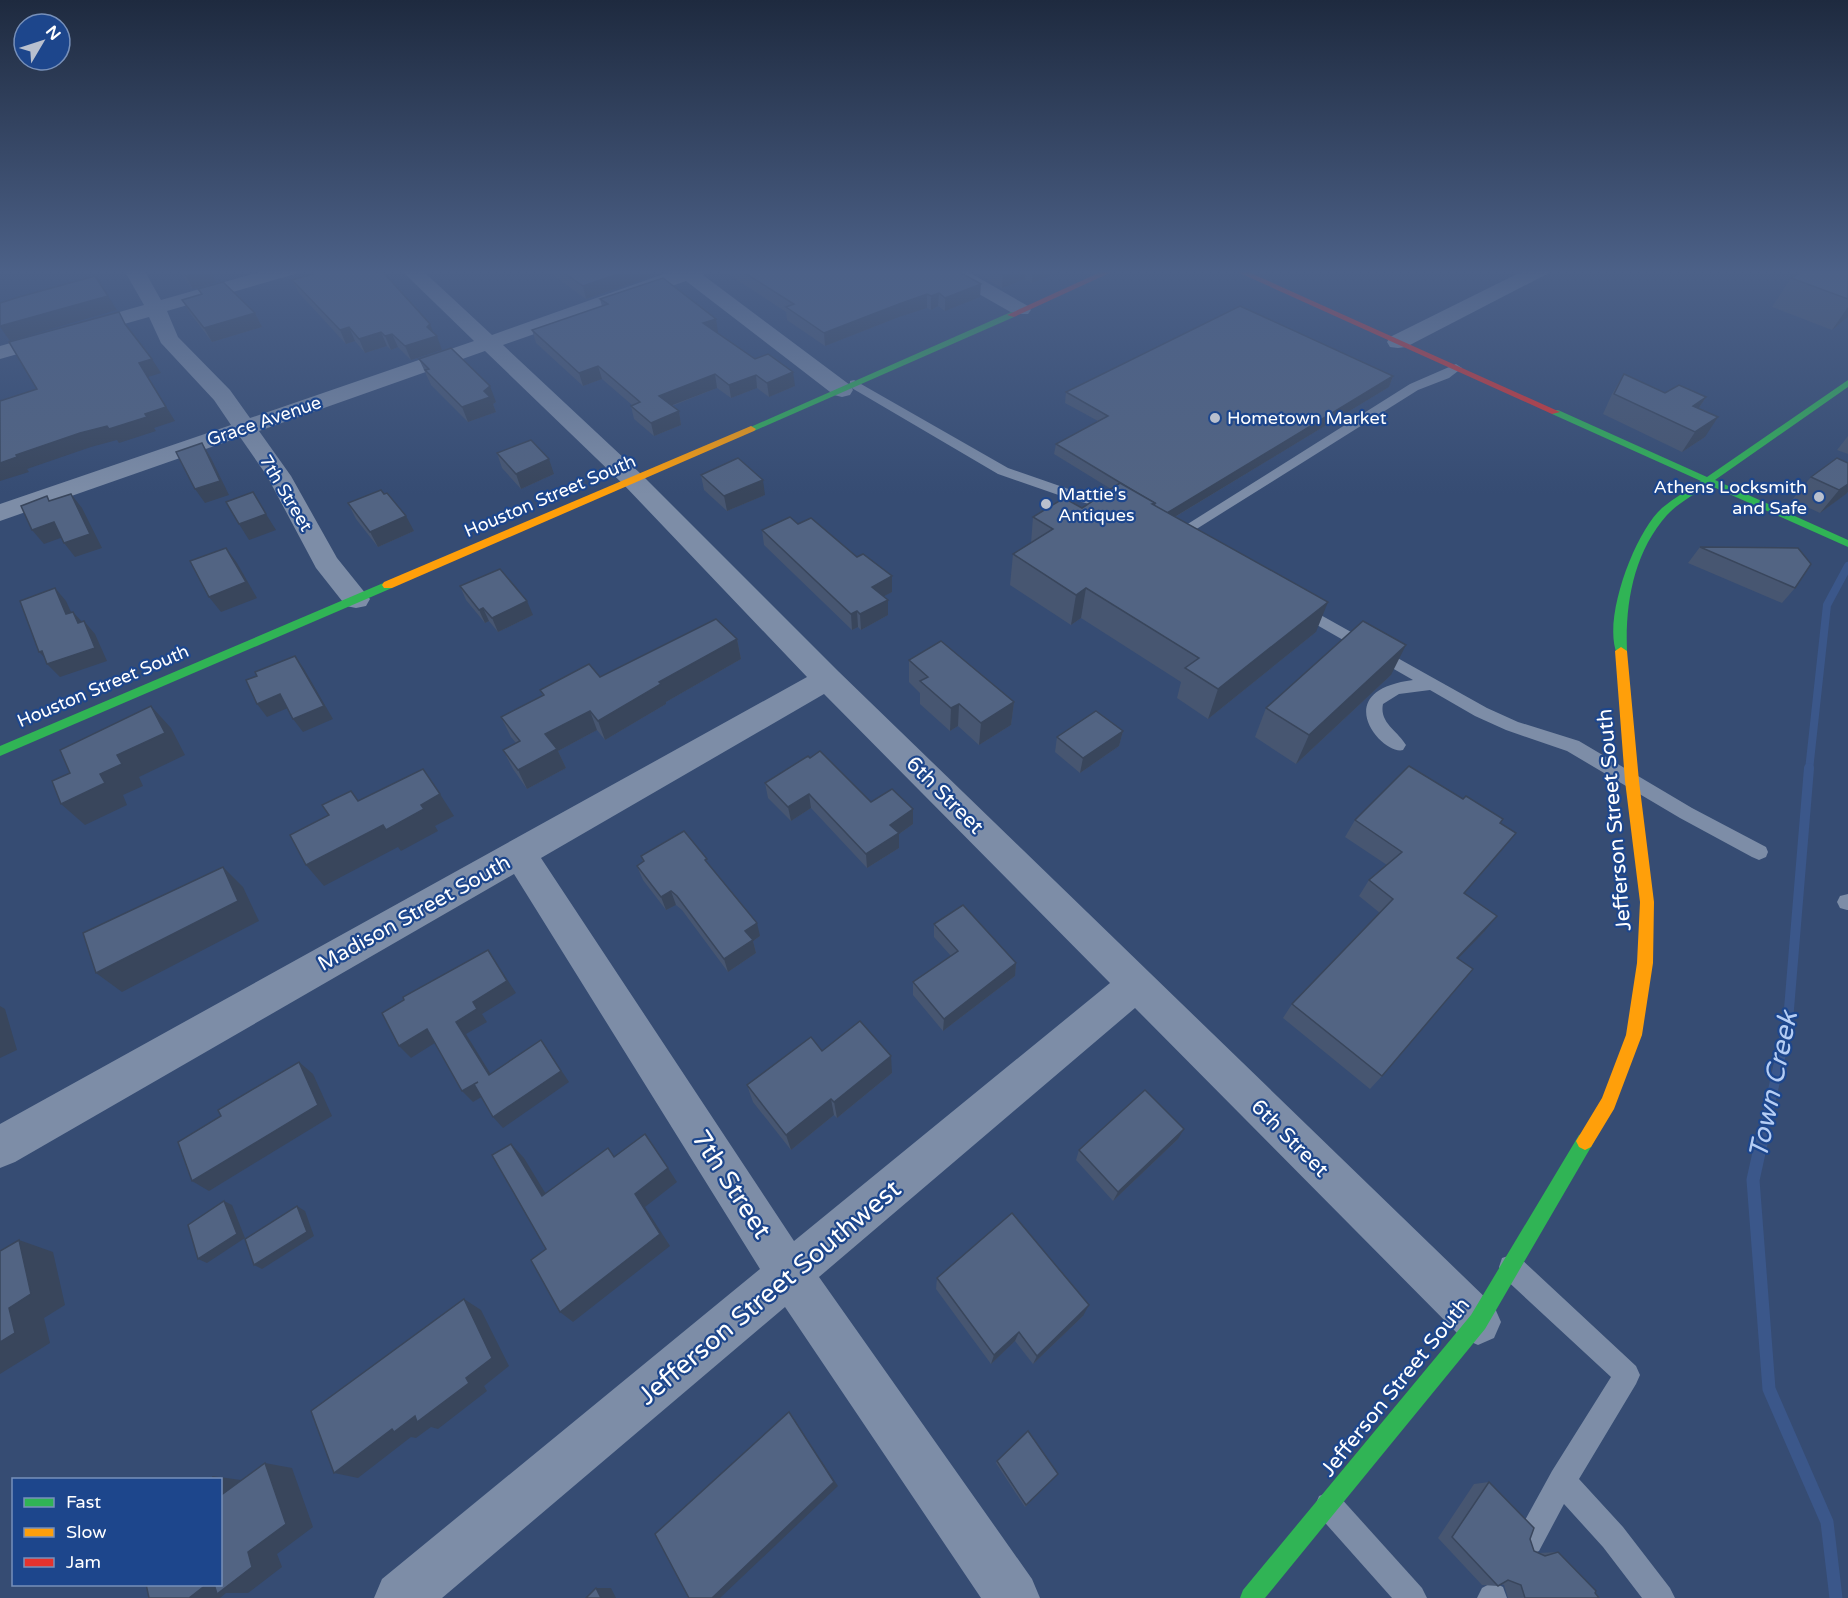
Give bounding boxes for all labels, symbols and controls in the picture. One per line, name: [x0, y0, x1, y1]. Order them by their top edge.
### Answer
north arrow: [12, 12, 72, 72]
text: N: [41, 22, 65, 44]
street label: Grace Avenue: [204, 391, 324, 451]
place label: Hometown Market: [1227, 407, 1387, 429]
marker: Hometown Market: [1208, 411, 1222, 425]
street label: Houston Street South: [461, 450, 639, 542]
street label: 7th Street: [255, 451, 317, 535]
place label: Athens Locksmith and Safe: [1654, 476, 1807, 519]
place label: Mattie's Antiques: [1058, 483, 1135, 526]
marker: Athens Locksmith and Safe: [1812, 490, 1826, 504]
marker: Mattie's Antiques: [1039, 497, 1053, 511]
street label: Houston Street South: [14, 640, 192, 732]
street label: Jefferson Street South: [1592, 708, 1637, 932]
street label: 6th Street: [901, 751, 989, 839]
street label: Madison Street South: [314, 850, 515, 977]
water label: Town Creek: [1742, 1006, 1806, 1162]
street label: 6th Street: [1246, 1094, 1334, 1182]
street label: 7th Street: [685, 1124, 778, 1244]
street label: Jefferson Street Southwest: [632, 1173, 907, 1411]
street label: Jefferson Street South: [1315, 1293, 1475, 1482]
legend: [12, 1478, 222, 1586]
text: Fast: [66, 1491, 101, 1513]
text: Slow: [66, 1521, 107, 1543]
text: Jam: [66, 1551, 101, 1573]

